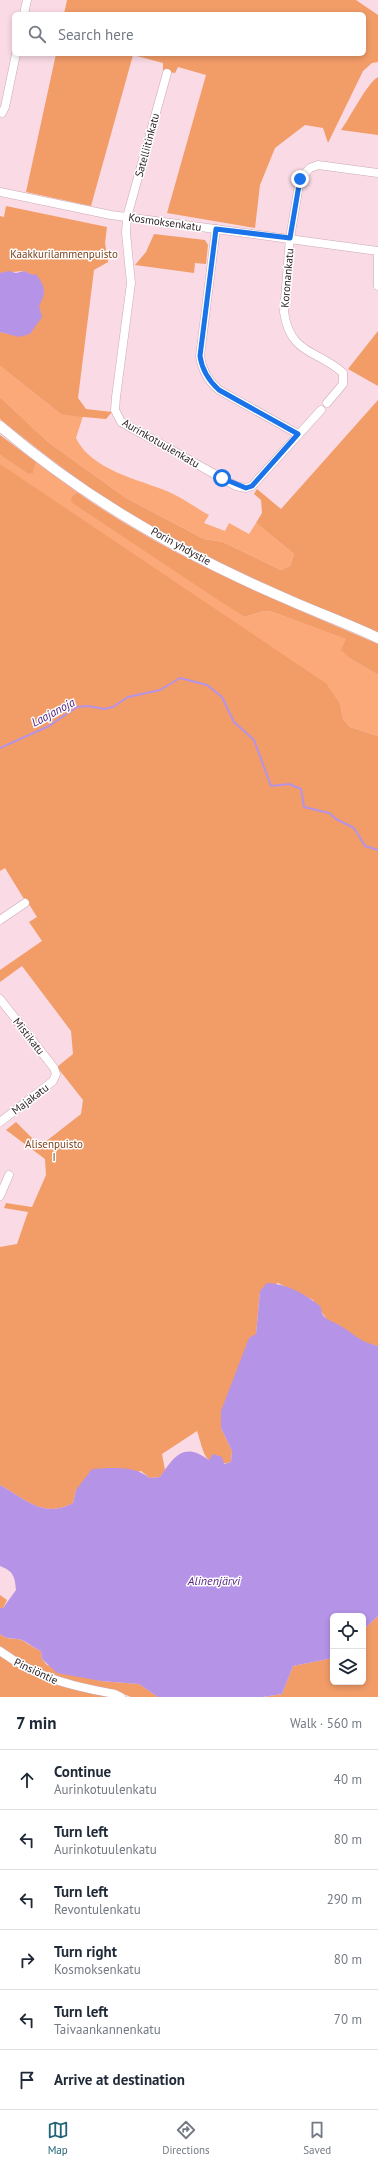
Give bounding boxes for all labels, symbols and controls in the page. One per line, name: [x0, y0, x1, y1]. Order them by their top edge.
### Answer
search box: [12, 12, 366, 56]
icon: search: [26, 23, 48, 45]
text: Search here: [58, 25, 134, 44]
street label: Satelliitinkatu: [132, 111, 162, 179]
route end: [291, 170, 309, 188]
street label: Kosmoksenkatu: [128, 210, 202, 234]
park label: Kaakkurilammenpuisto: [10, 247, 118, 261]
street label: Koronankatu: [277, 248, 297, 308]
street label: Aurinkotuulenkatu: [120, 415, 202, 471]
route start: [213, 469, 231, 487]
street label: Porin yhdystie: [149, 524, 214, 568]
water label: Laajanoja: [29, 694, 77, 730]
street label: Mistikatu: [10, 1015, 48, 1057]
street label: Majakatu: [9, 1080, 51, 1118]
park label: Alisenpuisto I: [25, 1137, 83, 1164]
water label: Alinenjärvi: [187, 1573, 241, 1588]
map controls: [330, 1613, 366, 1685]
button: locate: [330, 1613, 366, 1649]
button: layers: [330, 1649, 366, 1685]
street label: Pinsiöntie: [12, 1655, 61, 1687]
text: 7 min: [16, 1712, 57, 1734]
text: Walk · 560 m: [290, 1715, 362, 1732]
text: Continue: [54, 1762, 111, 1781]
icon: ahead: [16, 1769, 38, 1791]
text: 40 m: [334, 1771, 362, 1788]
text: Aurinkotuulenkatu: [54, 1781, 157, 1798]
text: Turn left: [54, 1822, 108, 1841]
icon: left: [16, 1829, 38, 1851]
text: 80 m: [334, 1831, 362, 1848]
text: Aurinkotuulenkatu: [54, 1841, 157, 1858]
text: Turn left: [54, 1882, 108, 1901]
icon: left: [16, 1889, 38, 1911]
text: 290 m: [327, 1891, 362, 1908]
text: Revontulenkatu: [54, 1901, 141, 1918]
text: Turn right: [54, 1942, 117, 1961]
icon: right: [16, 1949, 38, 1971]
text: 80 m: [334, 1951, 362, 1968]
text: Kosmoksenkatu: [54, 1961, 141, 1978]
text: Turn left: [54, 2002, 108, 2021]
icon: left: [16, 2009, 38, 2031]
text: 70 m: [334, 2011, 362, 2028]
text: Taivaankannenkatu: [54, 2021, 161, 2038]
icon: arrive: [16, 2069, 38, 2091]
text: Arrive at destination: [54, 2070, 185, 2089]
tab: Map: [47, 2119, 69, 2157]
tab: Directions: [162, 2119, 210, 2157]
tab: Saved: [303, 2119, 331, 2157]

